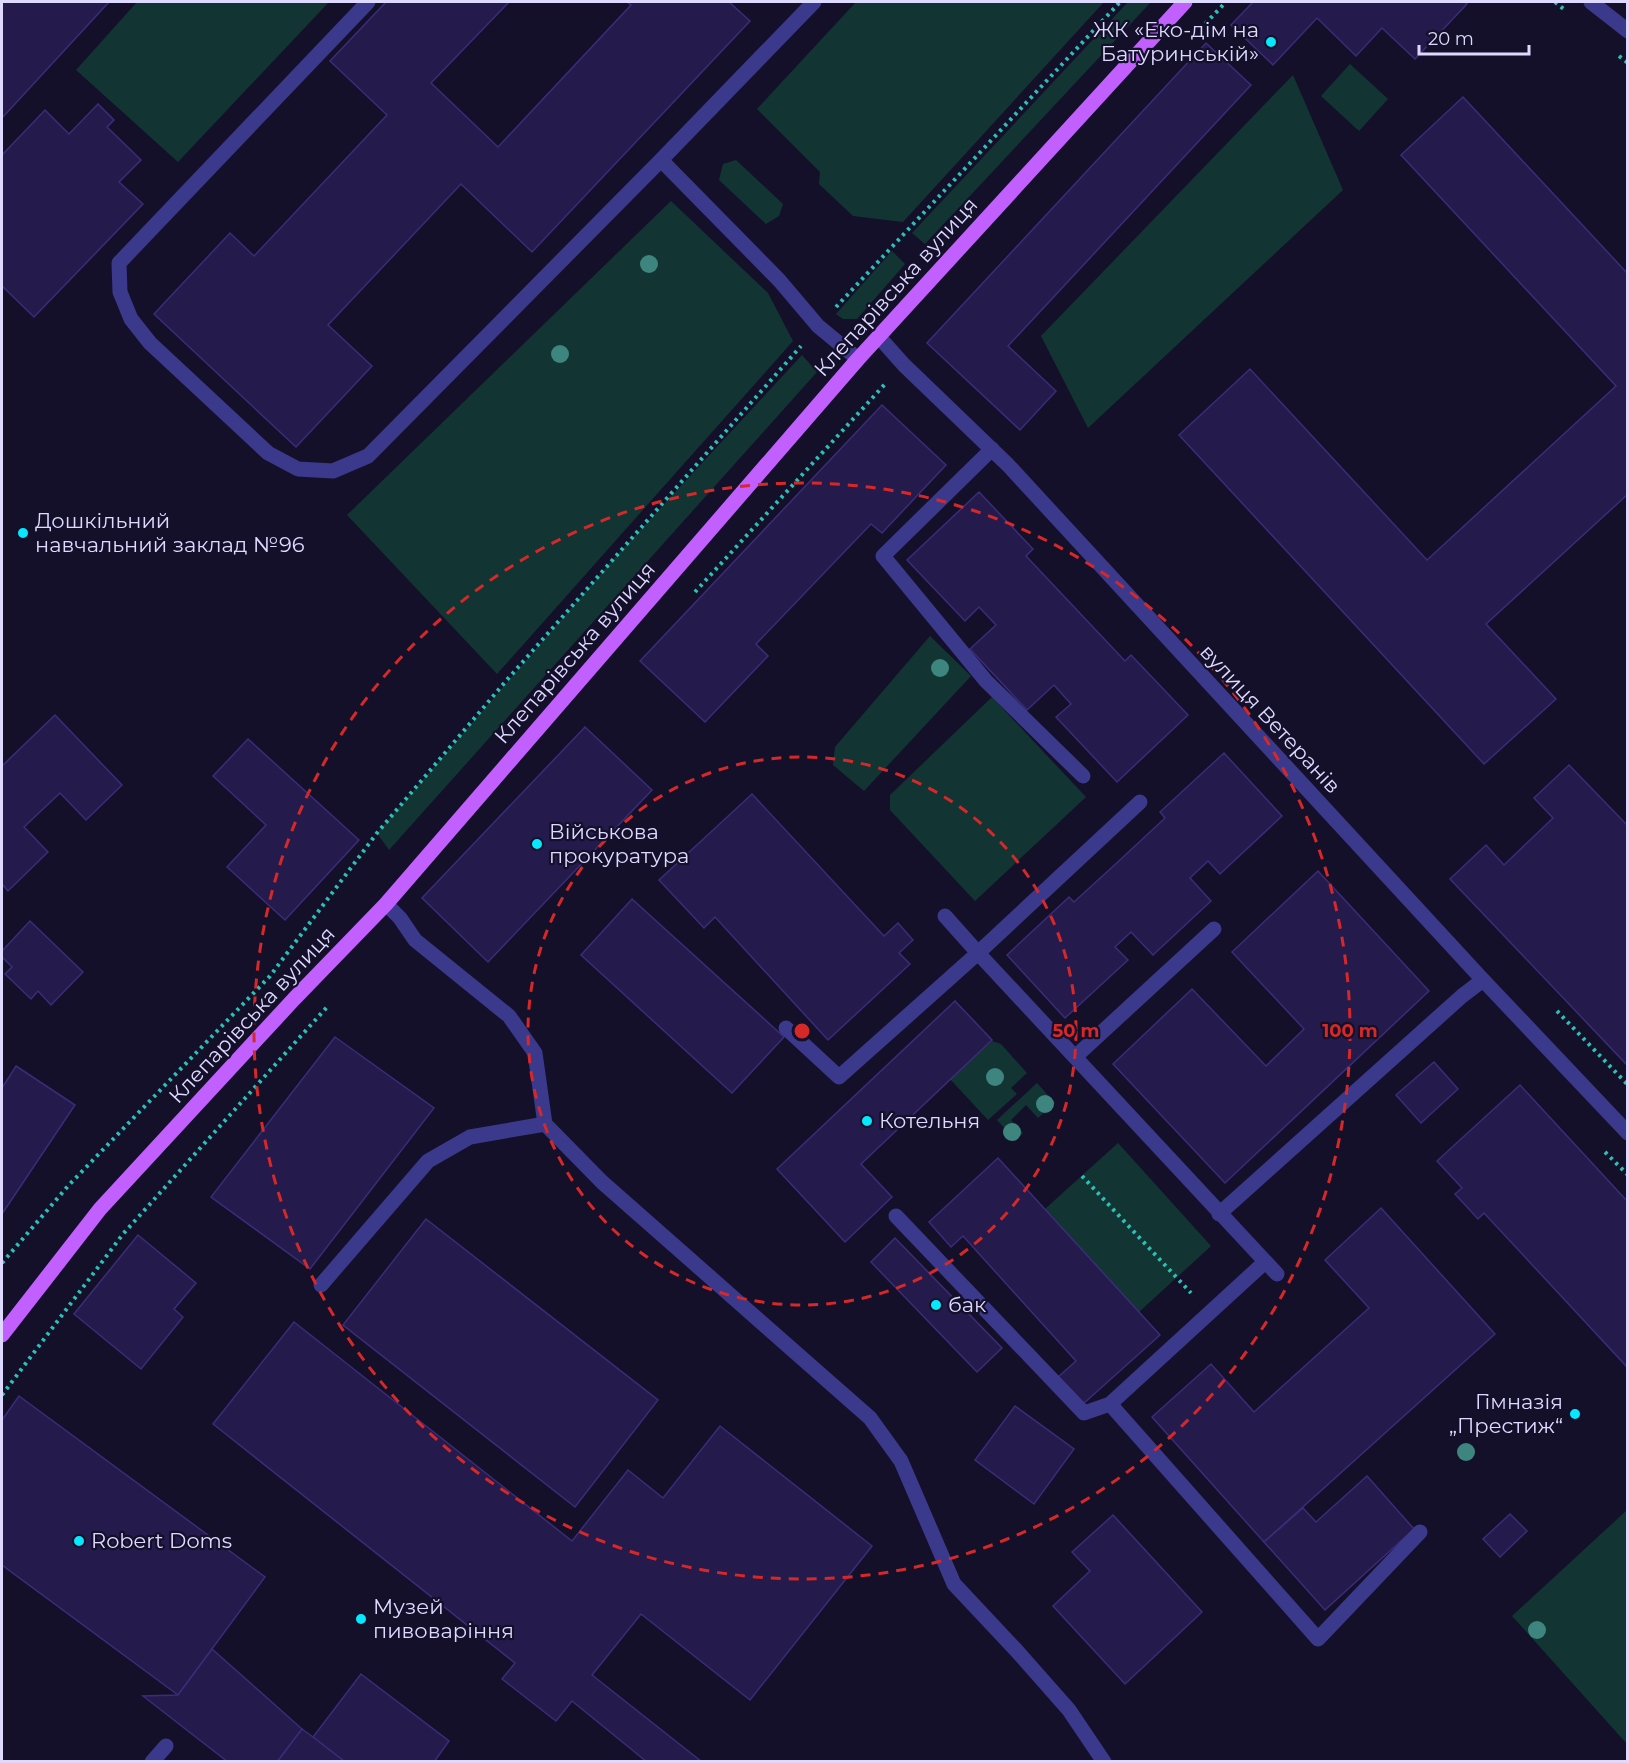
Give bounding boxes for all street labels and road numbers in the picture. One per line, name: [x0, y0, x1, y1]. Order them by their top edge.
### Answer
street label: Клепарівська вулиця: [809, 192, 983, 381]
street label: Клепарівська вулиця: [489, 557, 660, 748]
street label: вулиця Ветеранів: [1195, 639, 1346, 798]
street label: Клепарівська вулиця: [163, 921, 340, 1108]

